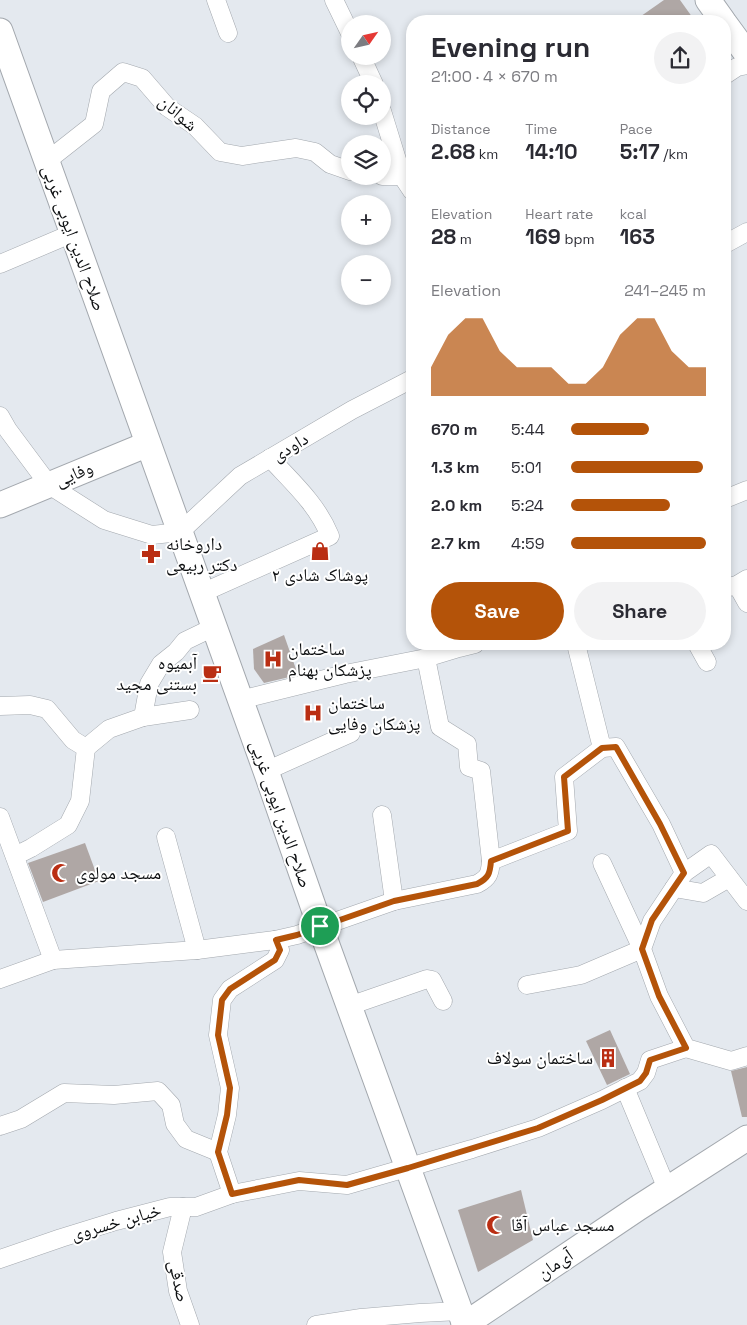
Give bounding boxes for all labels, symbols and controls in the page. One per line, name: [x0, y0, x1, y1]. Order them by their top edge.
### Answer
north arrow: [341, 15, 391, 65]
map controls: [341, 15, 391, 305]
text: Evening run: [431, 29, 590, 65]
button: share: [654, 32, 706, 84]
text: 21:00 · 4 × 670 m: [431, 66, 558, 87]
button: locate: [341, 75, 391, 125]
street label: شوانان: [154, 89, 203, 136]
text: Distance: [431, 120, 491, 138]
text: Time: [525, 120, 557, 138]
text: Pace: [620, 120, 652, 138]
button: layers: [341, 135, 391, 185]
text: 2.68: [431, 138, 475, 165]
text: 14:10: [525, 138, 578, 165]
text: 5:17: [620, 138, 660, 165]
text: km: [475, 145, 498, 163]
text: /km: [660, 145, 688, 163]
street label: صلاح الدین ایوبی غربی: [36, 162, 112, 314]
button: +: [341, 195, 391, 245]
text: Elevation: [431, 205, 492, 223]
text: Heart rate: [525, 205, 593, 223]
text: kcal: [620, 205, 647, 223]
text: 28: [431, 223, 456, 250]
text: 169: [525, 223, 561, 250]
text: 163: [620, 223, 655, 250]
text: m: [456, 230, 472, 248]
text: bpm: [561, 230, 594, 248]
button: −: [341, 255, 391, 305]
text: Elevation: [431, 280, 501, 301]
text: 241–245 m: [624, 280, 706, 301]
text: 670 m: [431, 419, 478, 440]
text: 5:44: [511, 419, 545, 440]
street label: داودی: [267, 427, 312, 466]
street label: وفایی: [51, 456, 96, 492]
text: 1.3 km: [431, 457, 479, 478]
text: 5:01: [511, 457, 542, 478]
text: 2.0 km: [431, 495, 482, 516]
text: 5:24: [511, 495, 544, 516]
place label: داروخانه دکتر ربیعی: [166, 532, 238, 576]
text: 2.7 km: [431, 533, 480, 554]
text: 4:59: [511, 533, 544, 554]
shop icon: پوشاک شادی ۲: [309, 540, 331, 562]
pharmacy icon: داروخانه دکتر ربیعی: [140, 543, 162, 565]
place label: پوشاک شادی ۲: [272, 563, 368, 586]
button: Save: [431, 582, 564, 640]
button: Share: [574, 582, 706, 640]
place label: ساختمان پزشکان بهنام: [288, 637, 372, 682]
hospital icon: ساختمان پزشکان بهنام: [262, 648, 284, 670]
place label: آبمیوه بستنی مجید: [116, 651, 197, 695]
cafe icon: آبمیوه بستنی مجید: [201, 662, 223, 684]
place label: ساختمان پزشکان وفایی: [328, 691, 420, 735]
hospital icon: ساختمان پزشکان وفایی: [302, 702, 324, 724]
street label: صلاح الدین ایوبی غریی: [244, 737, 318, 891]
place label: مسجد مولوی: [76, 861, 161, 884]
mosque icon: مسجد مولوی: [50, 862, 72, 884]
pin: [299, 905, 341, 947]
icon: arrive: [306, 912, 334, 940]
place label: ساختمان سولاف: [487, 1046, 593, 1069]
building icon: ساختمان سولاف: [597, 1047, 619, 1069]
street label: خیابن خسروی: [68, 1198, 164, 1245]
place label: مسجد عباس آقا: [511, 1213, 614, 1236]
mosque icon: مسجد عباس آقا: [485, 1214, 507, 1236]
street label: آی‌مان: [532, 1243, 578, 1284]
street label: صدقی: [164, 1258, 195, 1304]

